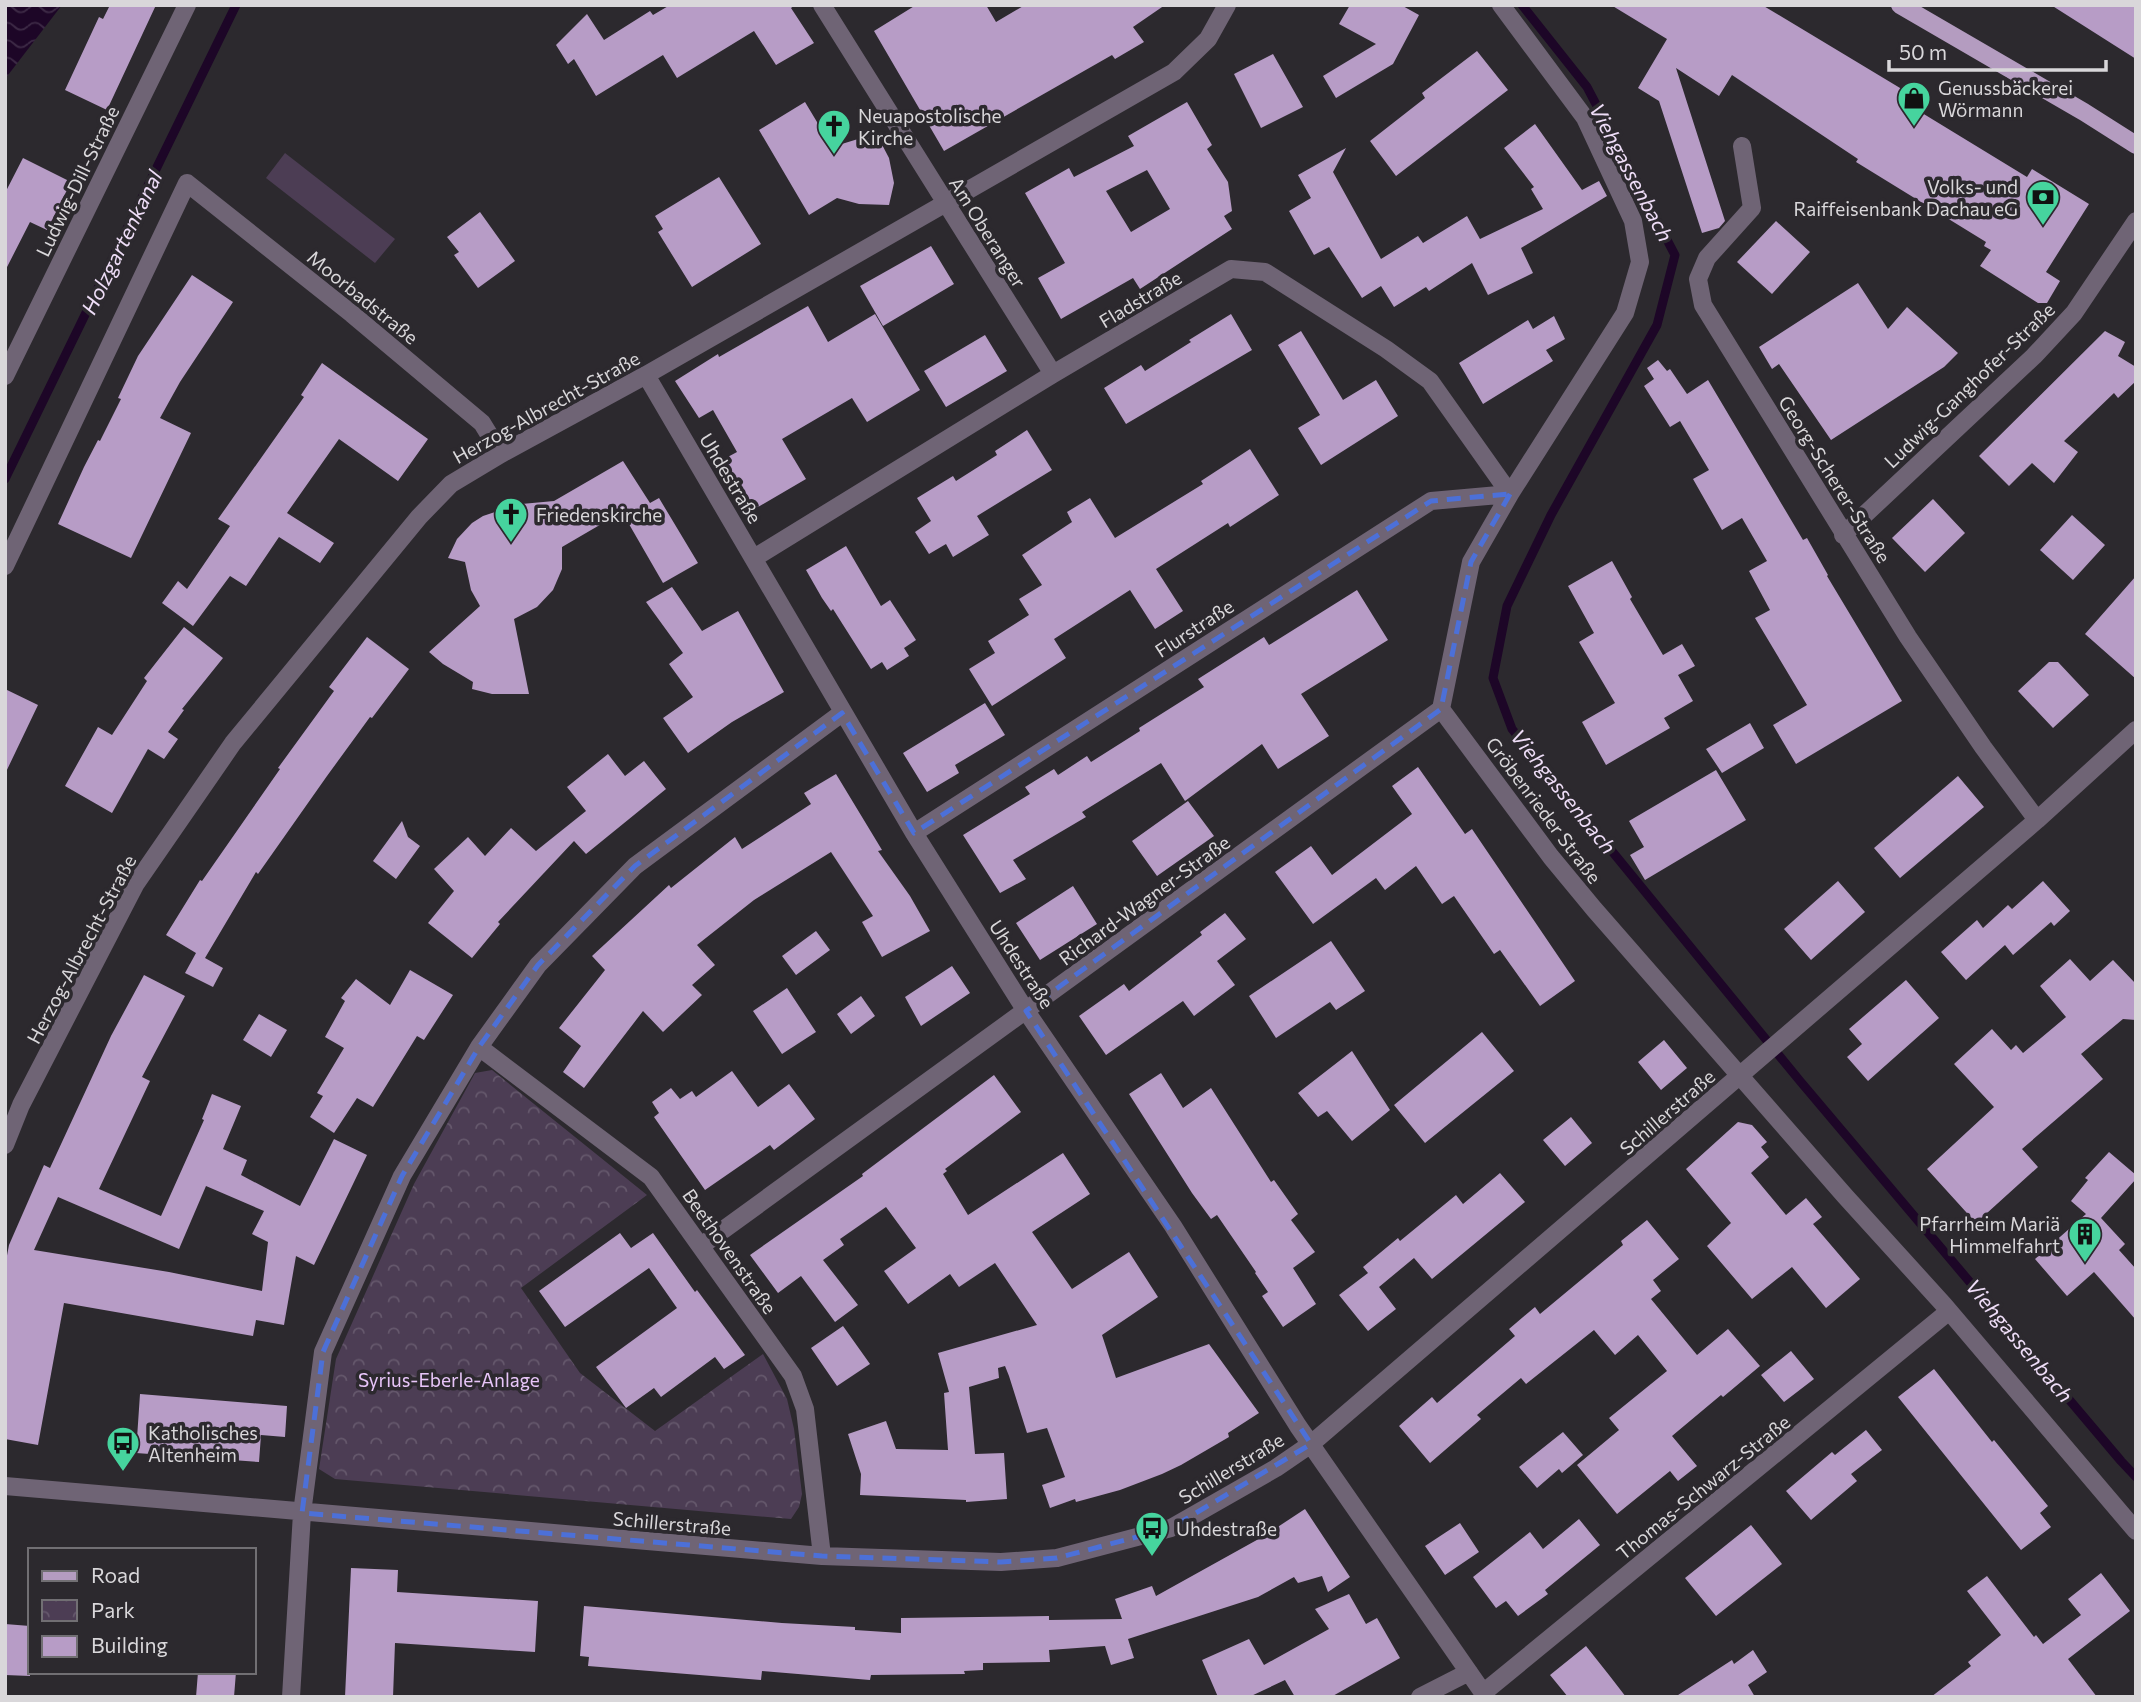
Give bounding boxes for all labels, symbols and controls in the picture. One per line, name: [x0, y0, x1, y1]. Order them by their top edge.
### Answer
scale bar: [1889, 28, 2106, 72]
text: 50 m: [1899, 39, 1947, 64]
place label: Genussbäckerei Wörmann: [1938, 76, 2073, 121]
shop icon: Genussbäckerei Wörmann: [1895, 79, 1933, 128]
water label: Viehgassenbach: [1585, 99, 1679, 245]
street label: Ludwig-Dill-Straße: [31, 102, 123, 260]
place label: Neuapostolische Kirche: [858, 104, 1002, 149]
church icon: Neuapostolische Kirche: [815, 107, 853, 156]
water label: Holzgartenkanal: [75, 165, 167, 318]
street label: Am Oberanger: [945, 172, 1031, 292]
place label: Volks- und Raiffeisenbank Dachau eG: [1794, 175, 2018, 220]
bank icon: Volks- und Raiffeisenbank Dachau eG: [2024, 178, 2062, 227]
street label: Moorbadstraße: [303, 245, 423, 349]
street label: Fladstraße: [1095, 265, 1185, 333]
street label: Ludwig-Ganghofer-Straße: [1879, 298, 2059, 472]
street label: Herzog-Albrecht-Straße: [448, 346, 644, 468]
street label: Georg-Scherer-Straße: [1774, 391, 1896, 567]
street label: Uhdestraße: [695, 429, 767, 527]
church icon: Friedenskirche: [492, 495, 530, 544]
place label: Friedenskirche: [536, 503, 662, 526]
street label: Flurstraße: [1150, 594, 1238, 662]
water label: Viehgassenbach: [1506, 724, 1622, 858]
street label: Gröbenrieder Straße: [1482, 732, 1606, 888]
street label: Richard-Wagner-Straße: [1054, 830, 1234, 970]
street label: Herzog-Albrecht-Straße: [21, 851, 141, 1047]
street label: Uhdestraße: [985, 915, 1059, 1013]
street label: Schillerstraße: [1615, 1064, 1719, 1160]
street label: Beethovenstraße: [678, 1184, 782, 1318]
place label: Pfarrheim Mariä Himmelfahrt: [1919, 1212, 2060, 1257]
building icon: Pfarrheim Mariä Himmelfahrt: [2066, 1215, 2104, 1264]
water label: Viehgassenbach: [1961, 1273, 2079, 1407]
park label: Syrius-Eberle-Anlage: [358, 1368, 540, 1391]
street label: Thomas-Schwarz-Straße: [1612, 1410, 1794, 1564]
place label: Katholisches Altenheim: [148, 1421, 258, 1466]
bus stop icon: Katholisches Altenheim: [104, 1424, 142, 1473]
street label: Schillerstraße: [1174, 1428, 1288, 1508]
street label: Schillerstraße: [612, 1506, 732, 1540]
bus stop icon: Uhdestraße: [1133, 1509, 1171, 1558]
place label: Uhdestraße: [1176, 1517, 1277, 1540]
legend: [28, 1548, 256, 1674]
text: Road: [91, 1562, 140, 1587]
text: Park: [91, 1597, 135, 1622]
text: Building: [91, 1632, 168, 1657]

